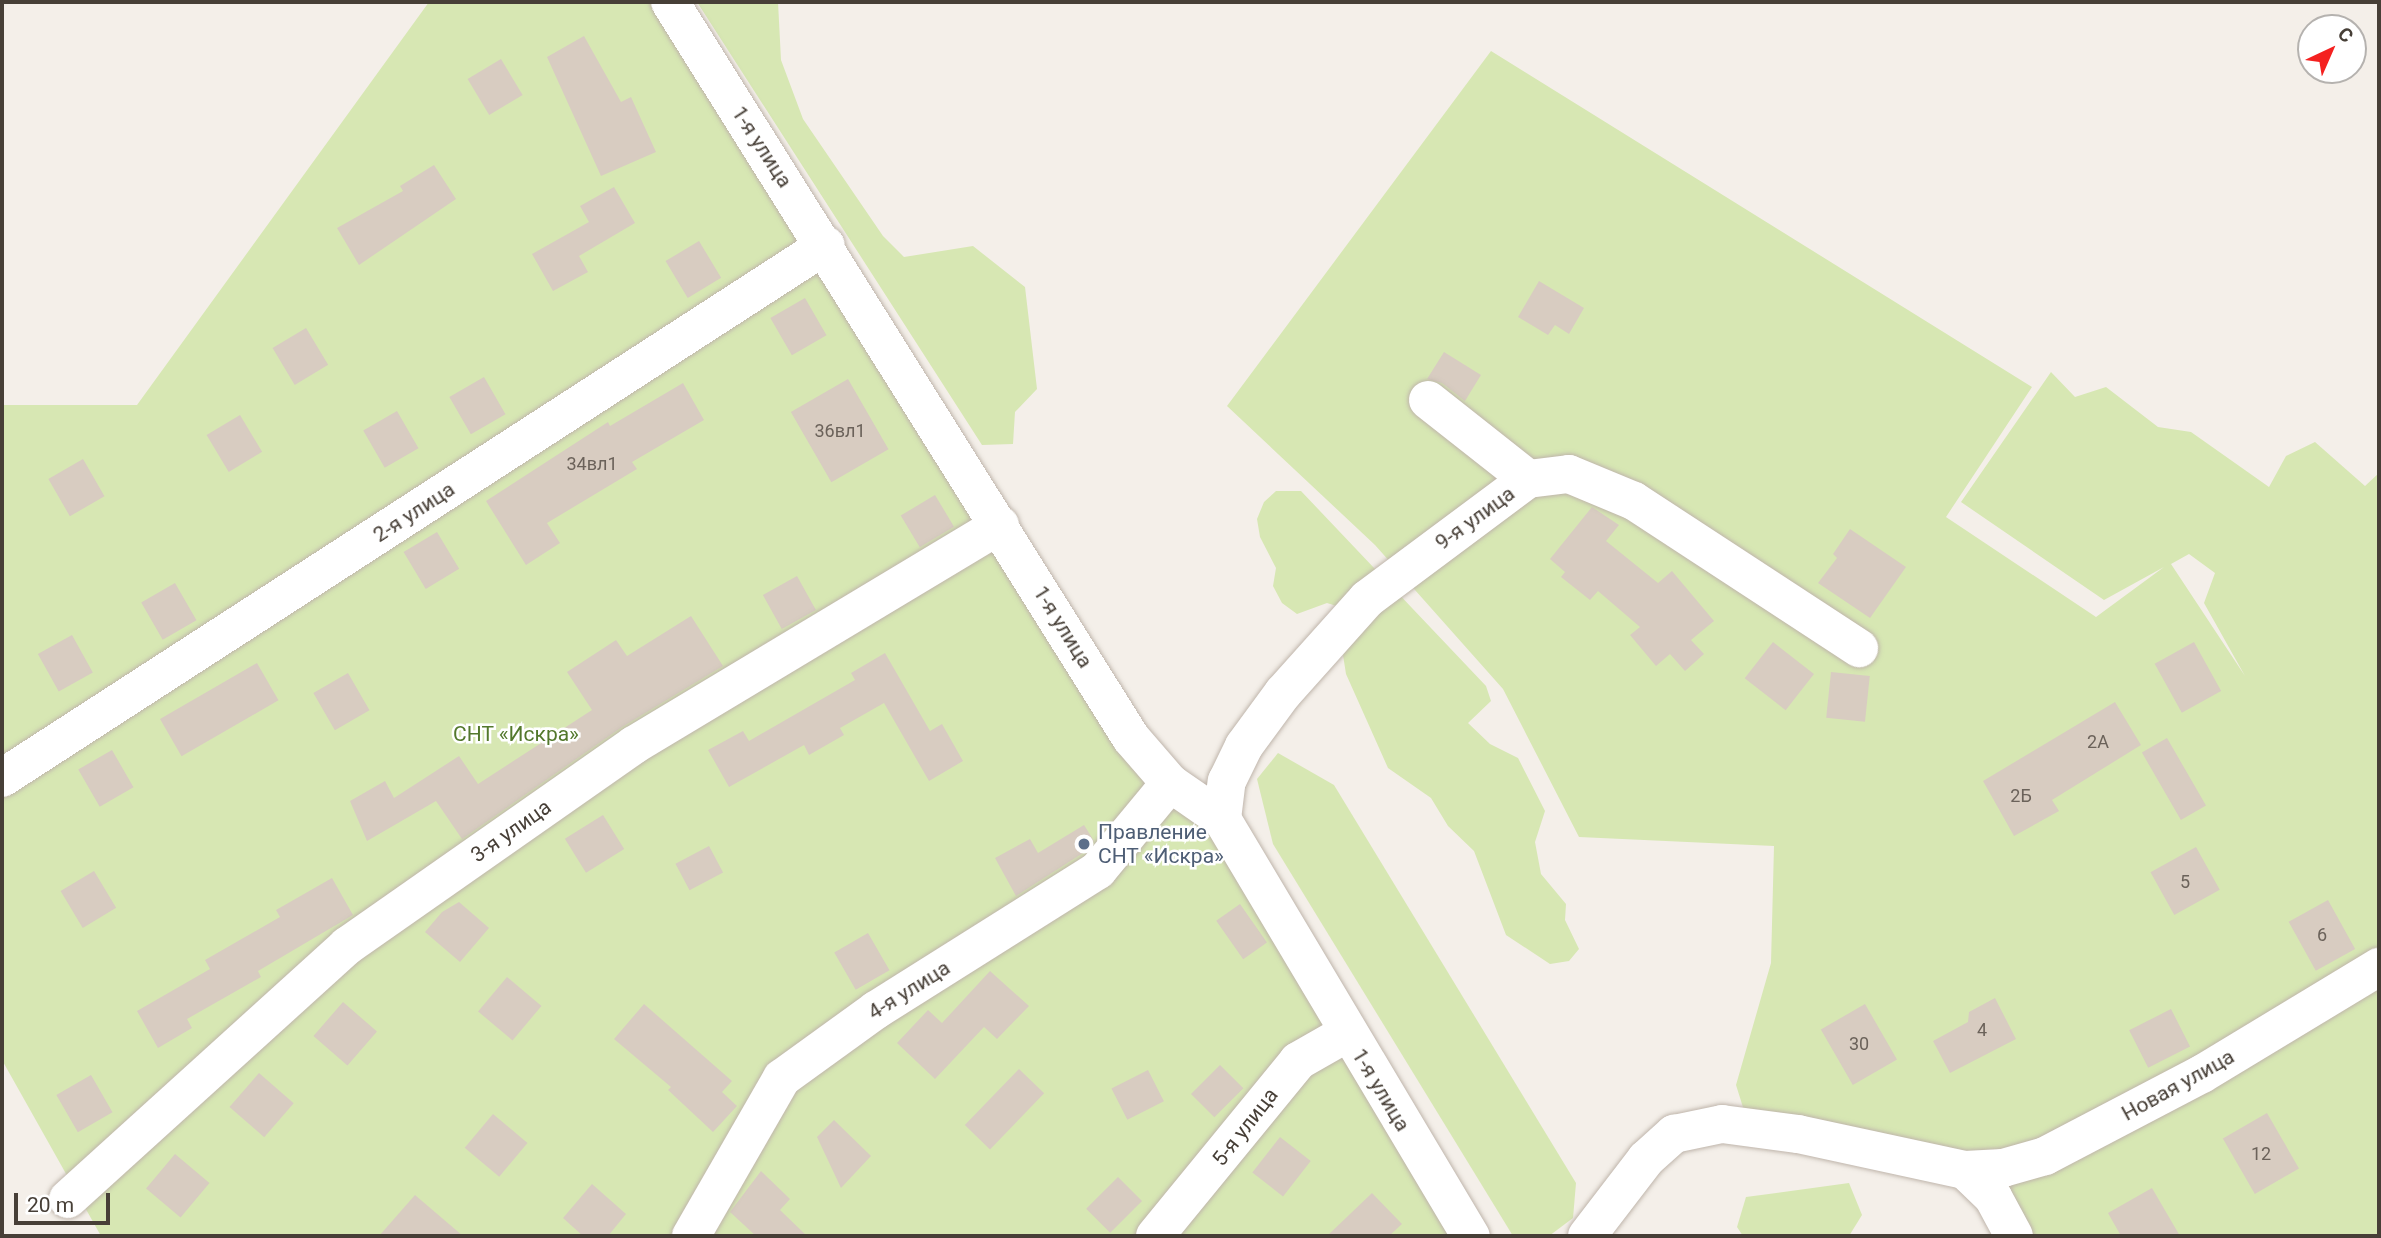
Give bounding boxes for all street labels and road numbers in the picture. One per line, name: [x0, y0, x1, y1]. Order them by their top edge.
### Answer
street label: 1-я улица: [726, 102, 798, 192]
street label: 2-я улица: [369, 476, 459, 548]
street label: 9-я улица: [1430, 481, 1520, 555]
street label: 1-я улица: [1028, 581, 1098, 673]
street label: 3-я улица: [466, 794, 556, 868]
street label: 4-я улица: [863, 955, 955, 1025]
street label: 1-я улица: [1347, 1044, 1415, 1136]
street label: Новая улица: [2117, 1044, 2239, 1126]
street label: 5-я улица: [1207, 1083, 1283, 1171]

